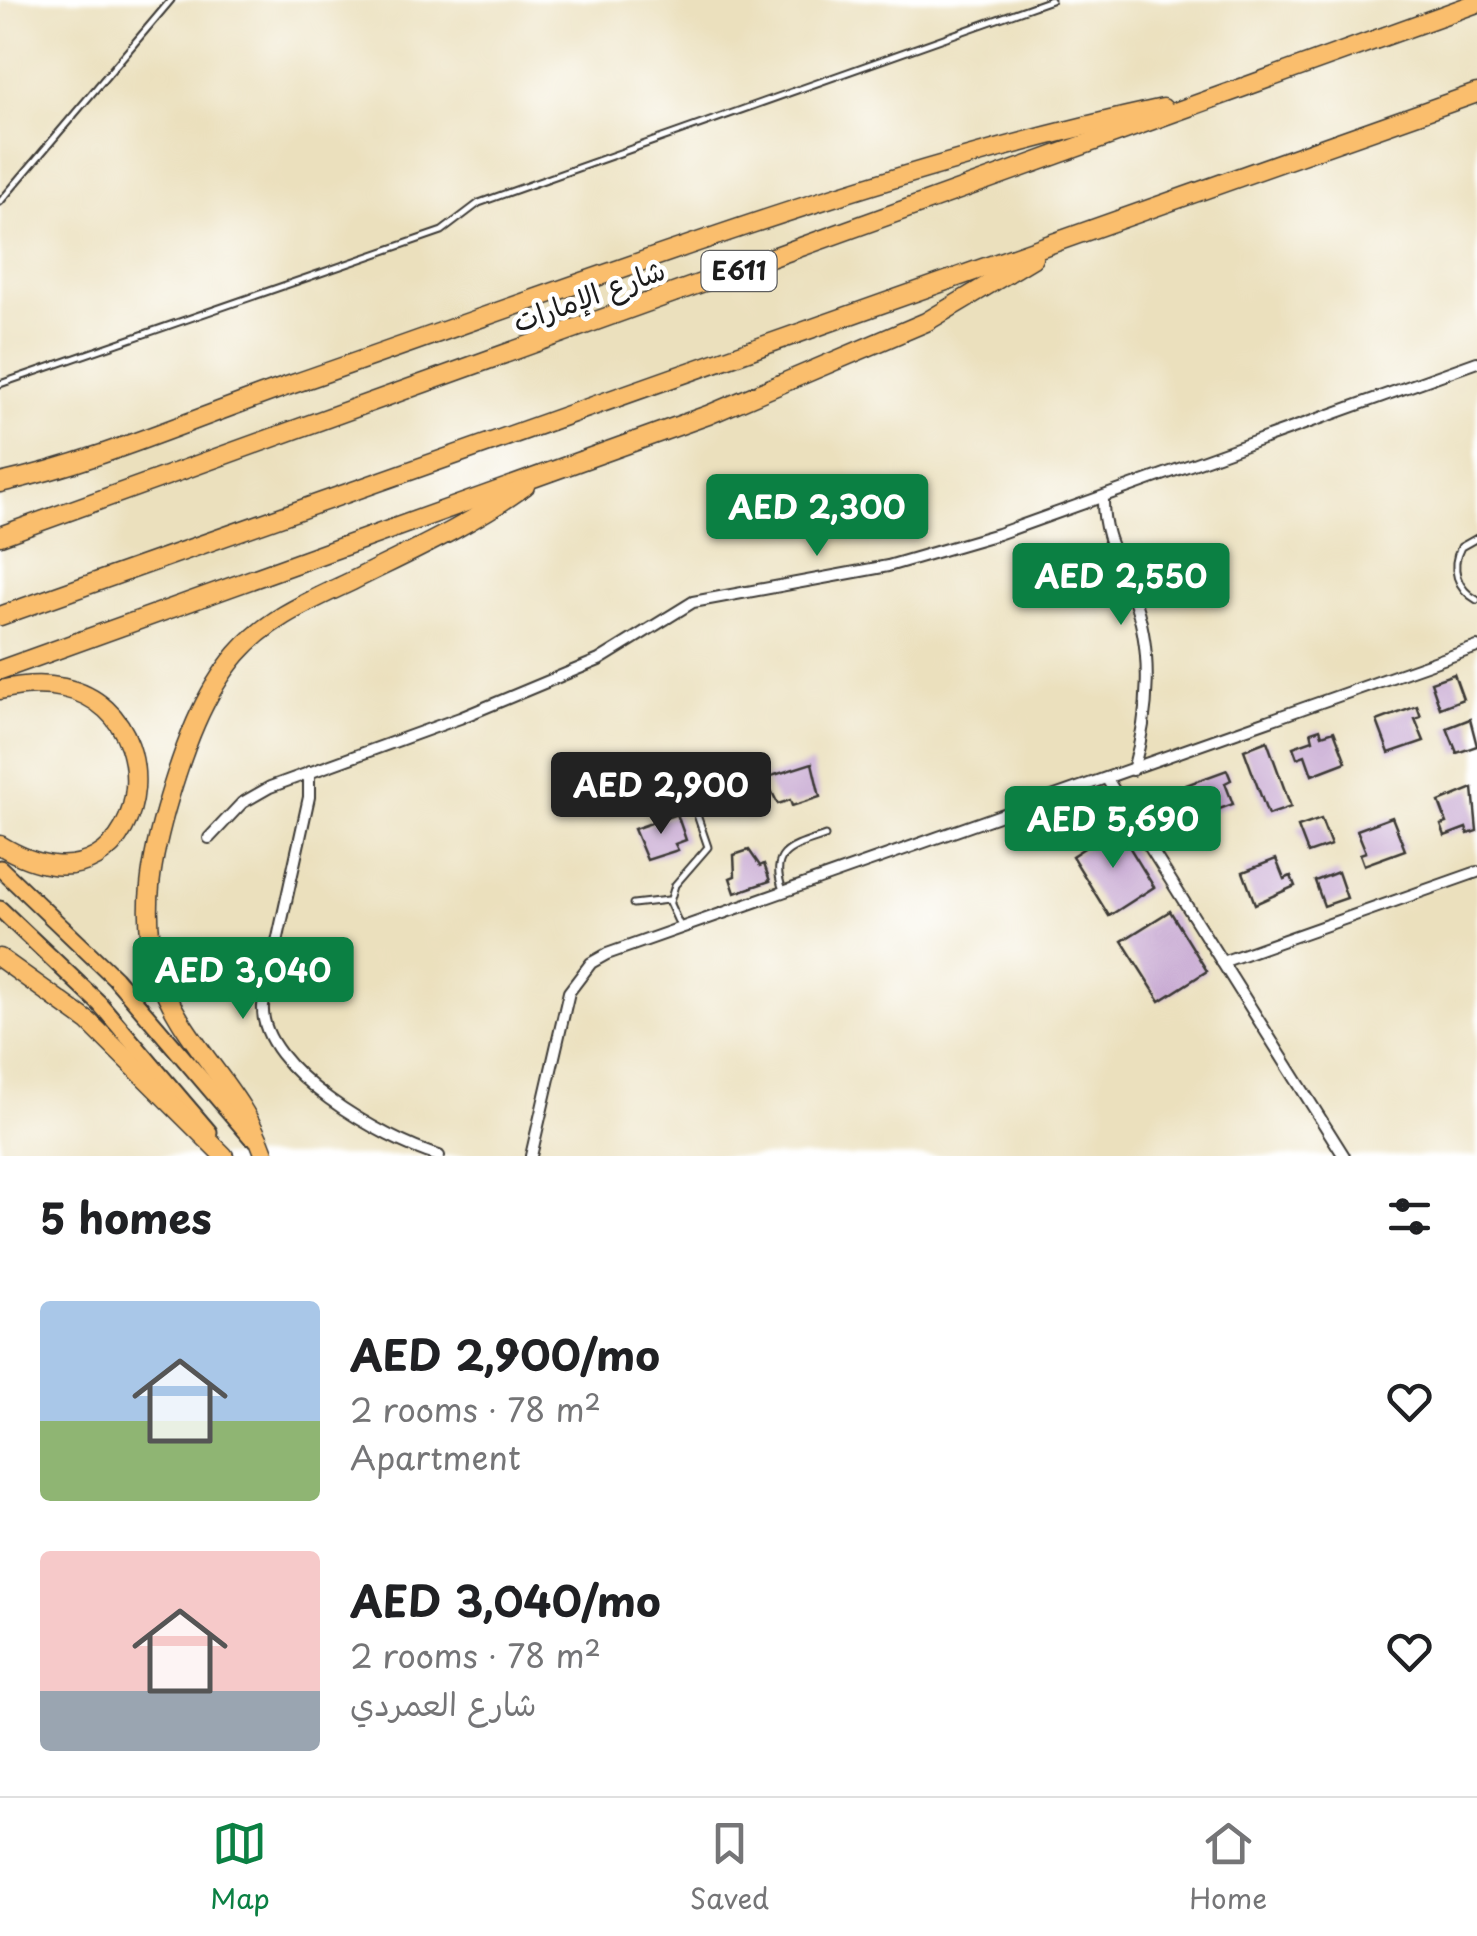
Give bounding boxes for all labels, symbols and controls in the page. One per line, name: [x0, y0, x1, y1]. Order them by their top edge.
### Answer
street label: شارع الإمارات: [506, 247, 671, 342]
road number: E611: [702, 251, 776, 291]
pin: AED 2,300: [703, 474, 931, 559]
text: AED 2,300: [728, 482, 906, 530]
pin: AED 2,550: [1007, 543, 1235, 628]
text: AED 2,550: [1035, 551, 1208, 599]
pin: AED 2,900: [547, 752, 775, 837]
text: AED 2,900: [573, 760, 749, 808]
pin: AED 5,690: [999, 786, 1227, 871]
text: AED 5,690: [1027, 794, 1199, 842]
pin: AED 3,040: [129, 937, 357, 1022]
text: AED 3,040: [155, 945, 331, 993]
text: 5 homes: [40, 1185, 212, 1248]
icon: filters: [1382, 1189, 1437, 1244]
text: AED 2,900/mo: [350, 1322, 660, 1385]
icon: home: [120, 1341, 240, 1461]
icon: heart: [1382, 1374, 1437, 1429]
text: 2 rooms · 78 m²: [350, 1385, 601, 1433]
text: Apartment: [350, 1433, 521, 1481]
text: AED 3,040/mo: [350, 1568, 661, 1631]
icon: home: [120, 1591, 240, 1711]
icon: heart: [1382, 1624, 1437, 1679]
text: 2 rooms · 78 m²: [350, 1631, 601, 1679]
text: شارع العمردي: [350, 1679, 536, 1727]
tab: Map: [210, 1816, 270, 1919]
tab: Saved: [690, 1816, 769, 1919]
tab: Home: [1189, 1816, 1267, 1919]

